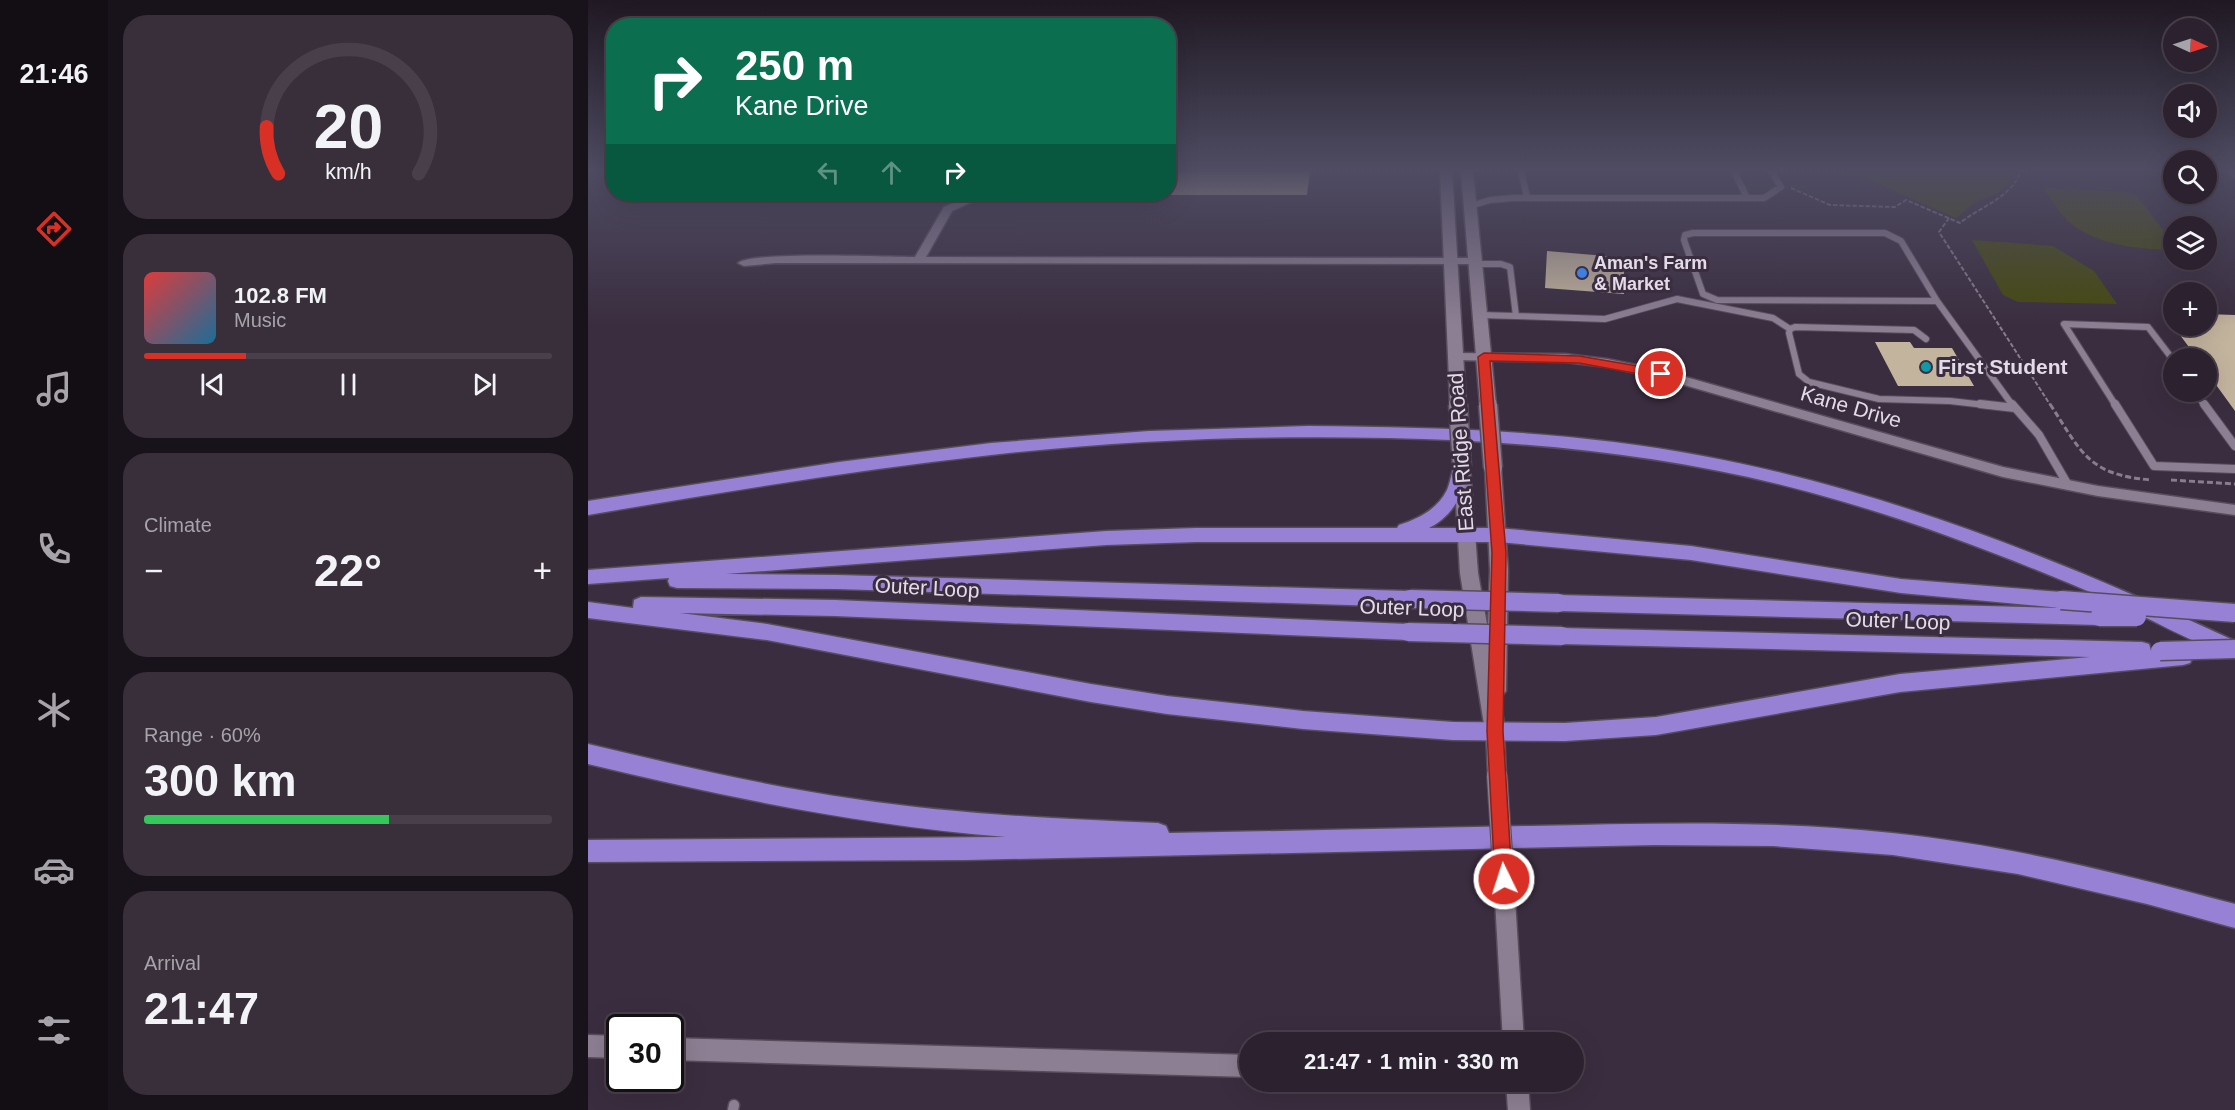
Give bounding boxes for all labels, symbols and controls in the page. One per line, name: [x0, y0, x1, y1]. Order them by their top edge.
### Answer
north arrow: [2163, 18, 2217, 72]
map controls: [2163, 18, 2217, 402]
icon: right: [636, 42, 714, 120]
text: 250 m: [735, 42, 854, 89]
text: 21:46: [19, 59, 89, 89]
button: sound: [2163, 84, 2217, 138]
text: Kane Drive: [735, 91, 869, 121]
text: 20: [313, 92, 383, 161]
button: search: [2163, 150, 2217, 204]
icon: left: [812, 156, 845, 189]
icon: ahead: [875, 156, 908, 189]
icon: right: [938, 156, 971, 189]
text: km/h: [325, 160, 371, 184]
icon: directions: [33, 208, 75, 250]
button: layers: [2163, 216, 2217, 270]
place label: Aman's Farm & Market: [1594, 253, 1707, 294]
marker: Aman's Farm & Market: [1575, 266, 1589, 280]
button: +: [2163, 282, 2217, 336]
text: 102.8 FM: [234, 283, 327, 308]
text: Music: [234, 309, 286, 331]
pin: [1635, 348, 1686, 399]
button: −: [2163, 348, 2217, 402]
place label: First Student: [1938, 355, 2068, 378]
icon: arrive: [1644, 357, 1677, 390]
marker: First Student: [1919, 360, 1933, 374]
icon: music: [33, 368, 75, 410]
icon: previous: [196, 368, 229, 401]
icon: pause: [332, 368, 365, 401]
icon: next: [468, 368, 501, 401]
street label: East Ridge Road: [1443, 372, 1478, 532]
street label: Kane Drive: [1798, 381, 1904, 432]
text: Climate: [144, 514, 212, 536]
icon: phone: [33, 528, 75, 570]
text: 22°: [314, 545, 382, 596]
text: −: [144, 552, 163, 589]
text: +: [533, 552, 552, 589]
street label: Outer Loop: [874, 573, 980, 602]
street label: Outer Loop: [1359, 594, 1465, 621]
street label: Outer Loop: [1845, 607, 1951, 634]
icon: climate: [33, 689, 75, 731]
text: Range · 60%: [144, 724, 261, 746]
text: 300 km: [144, 755, 297, 806]
position arrow: [1472, 847, 1536, 911]
icon: car: [33, 849, 75, 891]
text: Arrival: [144, 952, 201, 974]
text: 21:47: [144, 983, 259, 1034]
icon: filters: [33, 1009, 75, 1051]
speed limit sign: 30: [606, 1014, 684, 1092]
text: 21:47 · 1 min · 330 m: [1304, 1049, 1519, 1074]

